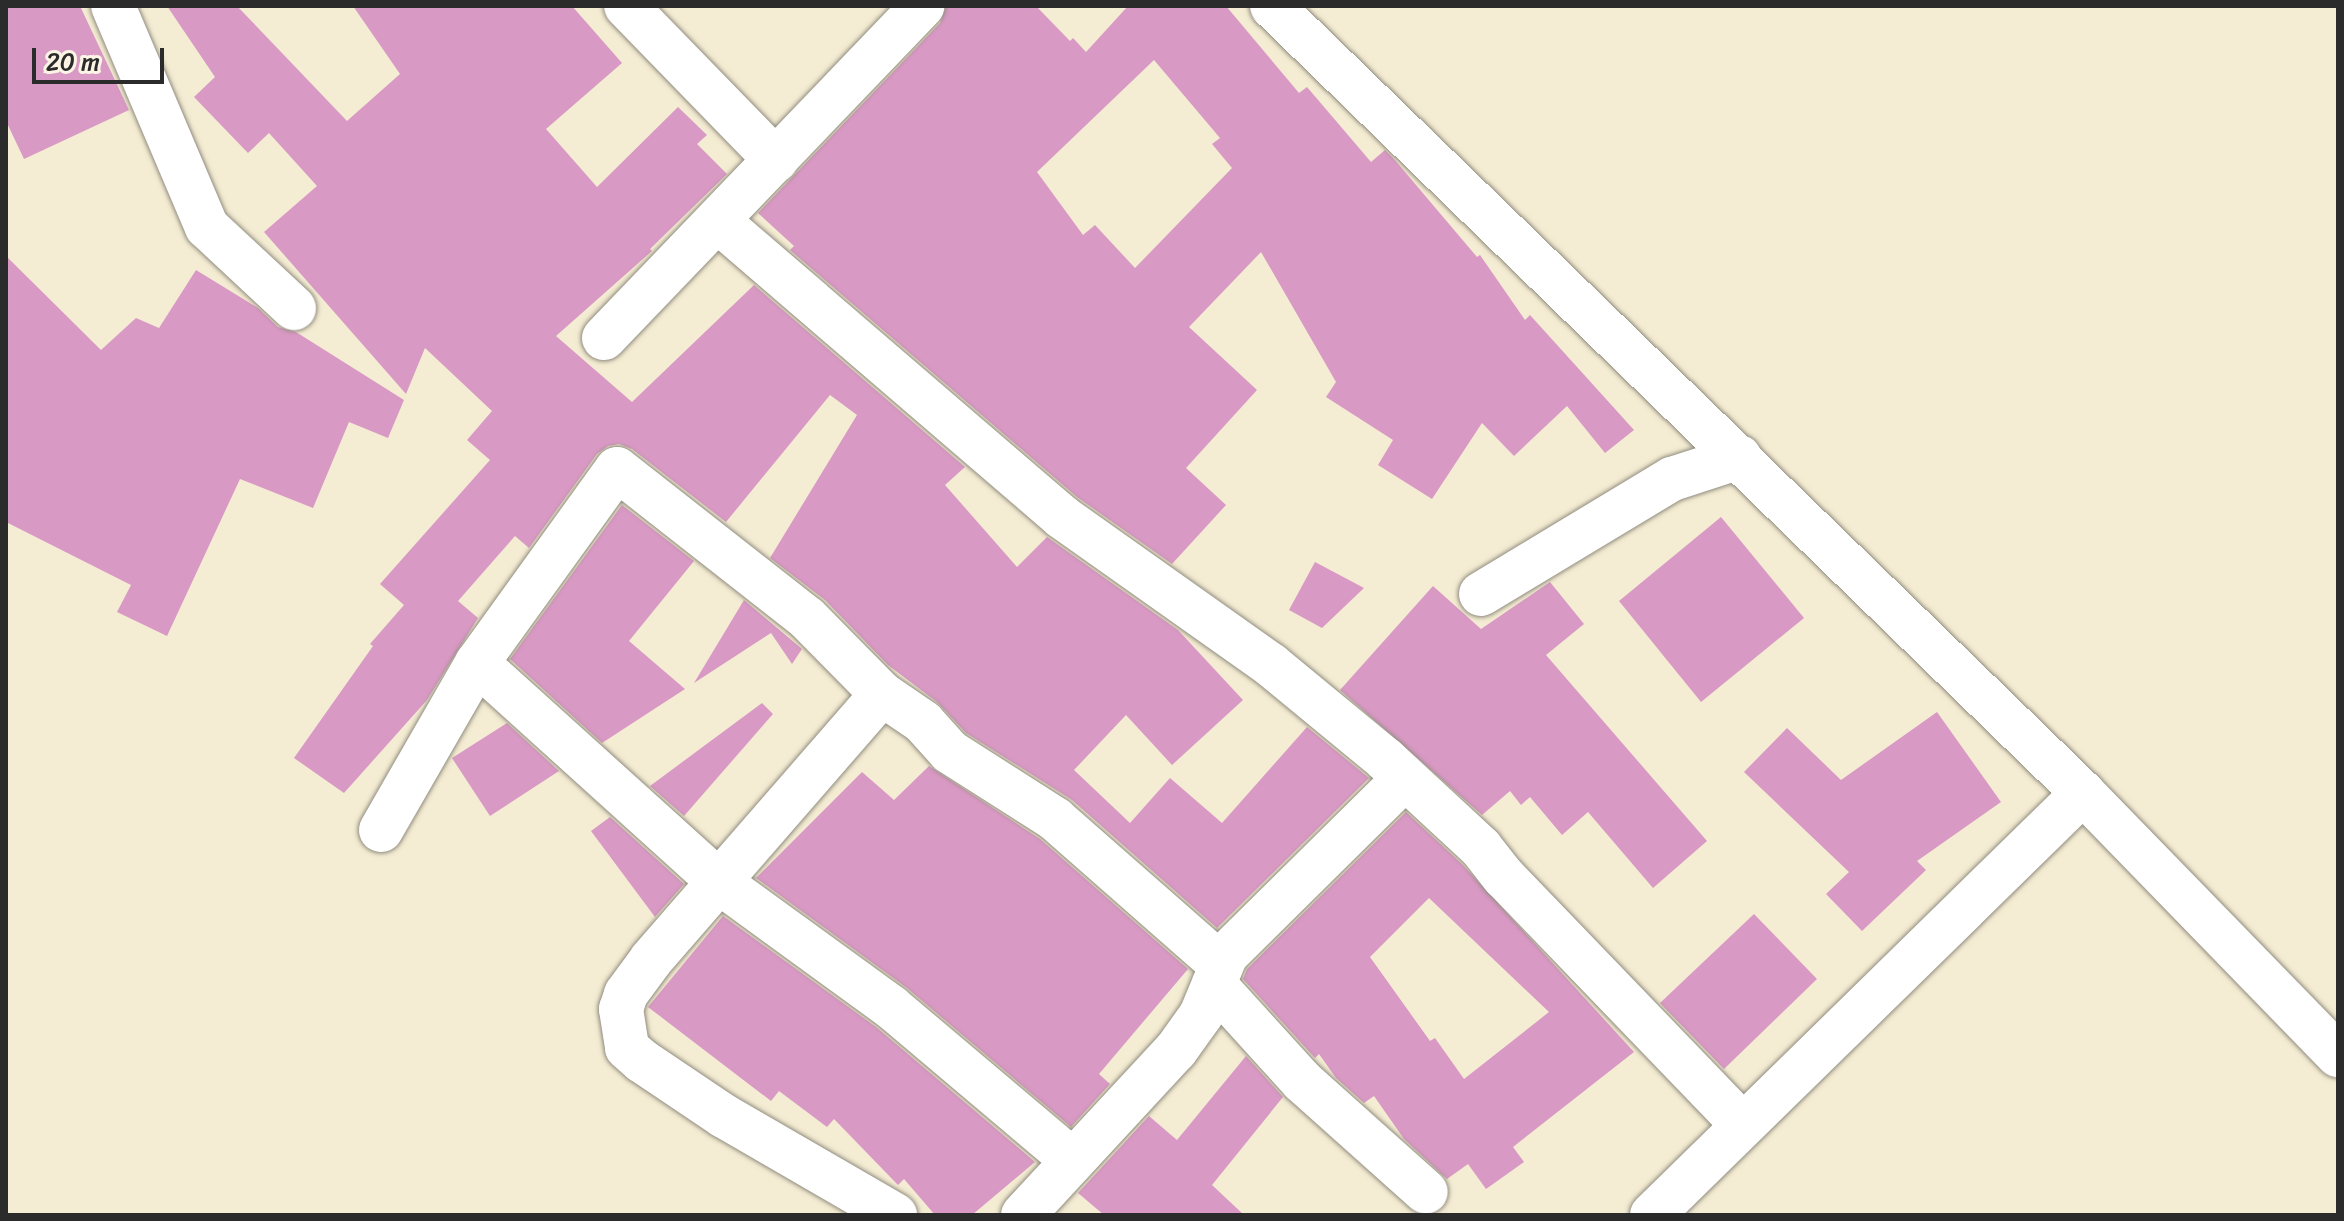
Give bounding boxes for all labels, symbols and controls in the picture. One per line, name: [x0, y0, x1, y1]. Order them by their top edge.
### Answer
scale bar: [36, 32, 168, 82]
text: 20 m: [46, 41, 100, 83]

